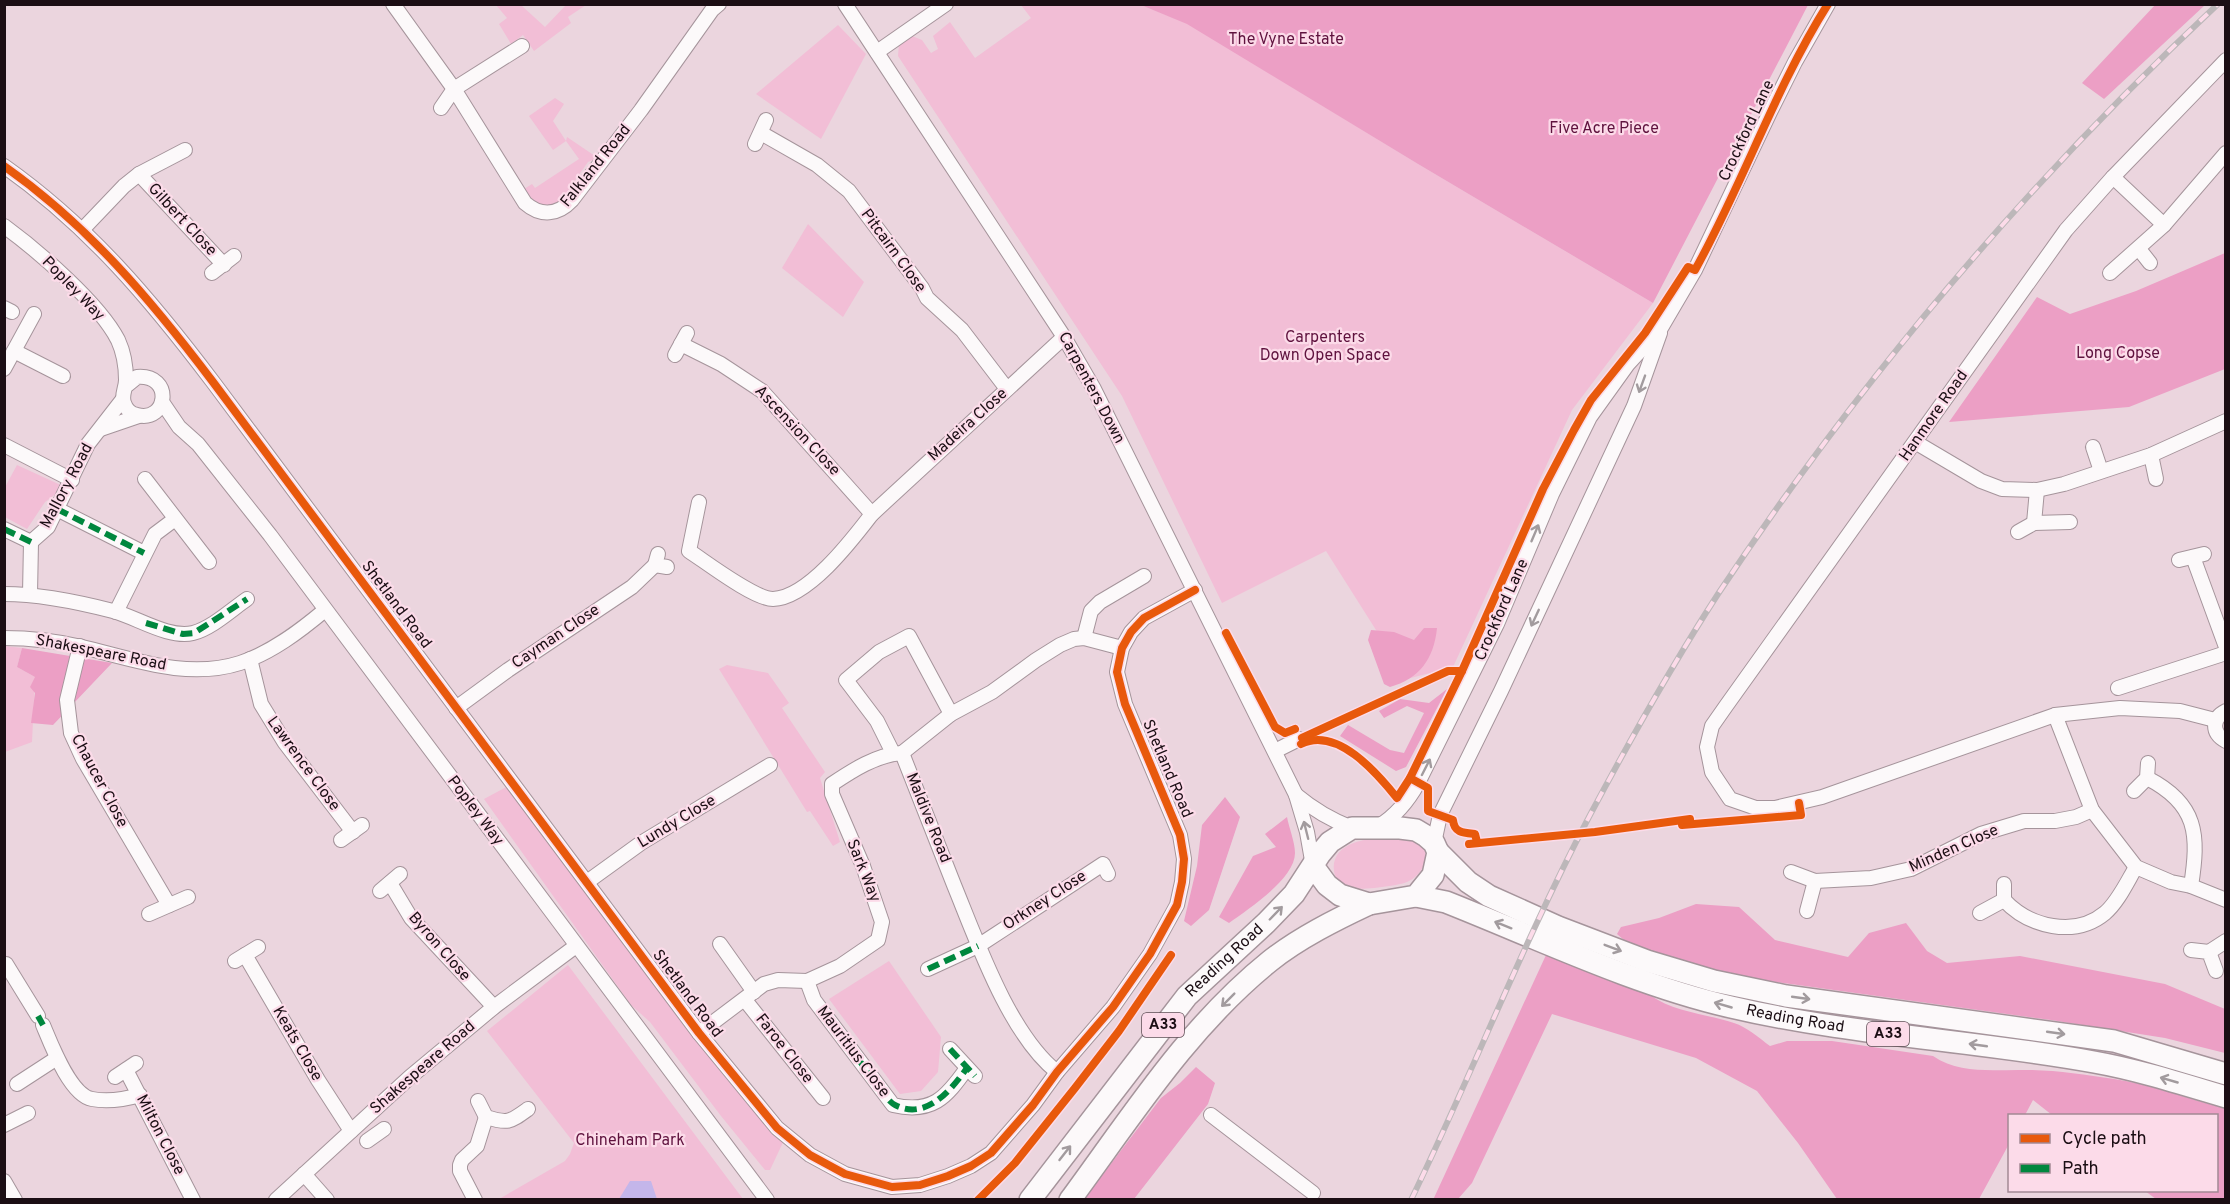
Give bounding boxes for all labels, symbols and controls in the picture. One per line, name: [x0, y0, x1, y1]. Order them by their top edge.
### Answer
park label: The Vyne Estate: [1228, 30, 1344, 50]
street label: Crockford Lane: [1715, 77, 1779, 185]
park label: Five Acre Piece: [1549, 119, 1659, 139]
street label: Falkland Road: [557, 121, 635, 211]
street label: Gilbert Close: [143, 179, 221, 261]
street label: Pitcairn Close: [856, 205, 930, 297]
street label: Popley Way: [37, 252, 109, 326]
park label: Carpenters Down Open Space: [1260, 328, 1390, 366]
street label: Carpenters Down: [1053, 329, 1129, 447]
park label: Long Copse: [2076, 344, 2160, 364]
street label: Hanmore Road: [1895, 367, 1973, 465]
one-way arrow: [1636, 374, 1647, 392]
street label: Ascension Close: [750, 382, 844, 480]
street label: Madeira Close: [924, 384, 1012, 466]
street label: Mallory Road: [36, 440, 98, 532]
one-way arrow: [1530, 525, 1542, 543]
street label: Crockford Lane: [1471, 556, 1533, 664]
street label: Shetland Road: [356, 557, 436, 653]
street label: Cayman Close: [508, 600, 604, 674]
one-way arrow: [1529, 609, 1541, 627]
street label: Shakespeare Road: [34, 631, 168, 675]
street label: Lawrence Close: [262, 713, 344, 815]
street label: Shetland Road: [1137, 717, 1197, 821]
street label: Chaucer Close: [66, 731, 132, 831]
one-way arrow: [1421, 758, 1433, 776]
street label: Maldive Road: [901, 770, 955, 866]
street label: Popley Way: [442, 772, 508, 850]
street label: Lundy Close: [634, 791, 720, 853]
street label: Minden Close: [1906, 820, 2002, 878]
one-way arrow: [1300, 821, 1311, 840]
street label: Sark Way: [841, 837, 885, 905]
street label: Orkney Close: [999, 867, 1091, 935]
one-way arrow: [1269, 905, 1283, 920]
street label: Byron Close: [403, 908, 475, 986]
one-way arrow: [1494, 919, 1513, 930]
street label: Reading Road: [1182, 920, 1268, 1002]
one-way arrow: [1603, 943, 1622, 954]
street label: Shetland Road: [647, 946, 727, 1042]
one-way arrow: [1221, 992, 1236, 1007]
one-way arrow: [1790, 992, 1810, 1003]
one-way arrow: [1714, 999, 1733, 1010]
street label: Reading Road: [1744, 1001, 1846, 1038]
street label: Mauritius Close: [812, 1002, 894, 1102]
street label: Keats Close: [268, 1003, 326, 1085]
street label: Faroe Close: [751, 1010, 817, 1088]
road number: A33: [1142, 1013, 1184, 1037]
street label: Shakespeare Road: [366, 1017, 480, 1119]
road number: A33: [1867, 1022, 1909, 1046]
one-way arrow: [2046, 1028, 2066, 1039]
one-way arrow: [1968, 1040, 1988, 1051]
one-way arrow: [2160, 1074, 2179, 1085]
street label: Milton Close: [131, 1091, 189, 1179]
legend: [2008, 1114, 2218, 1192]
text: Cycle path: [2062, 1128, 2147, 1151]
park label: Chineham Park: [575, 1131, 685, 1151]
one-way arrow: [1058, 1145, 1071, 1161]
text: Path: [2062, 1158, 2099, 1181]

